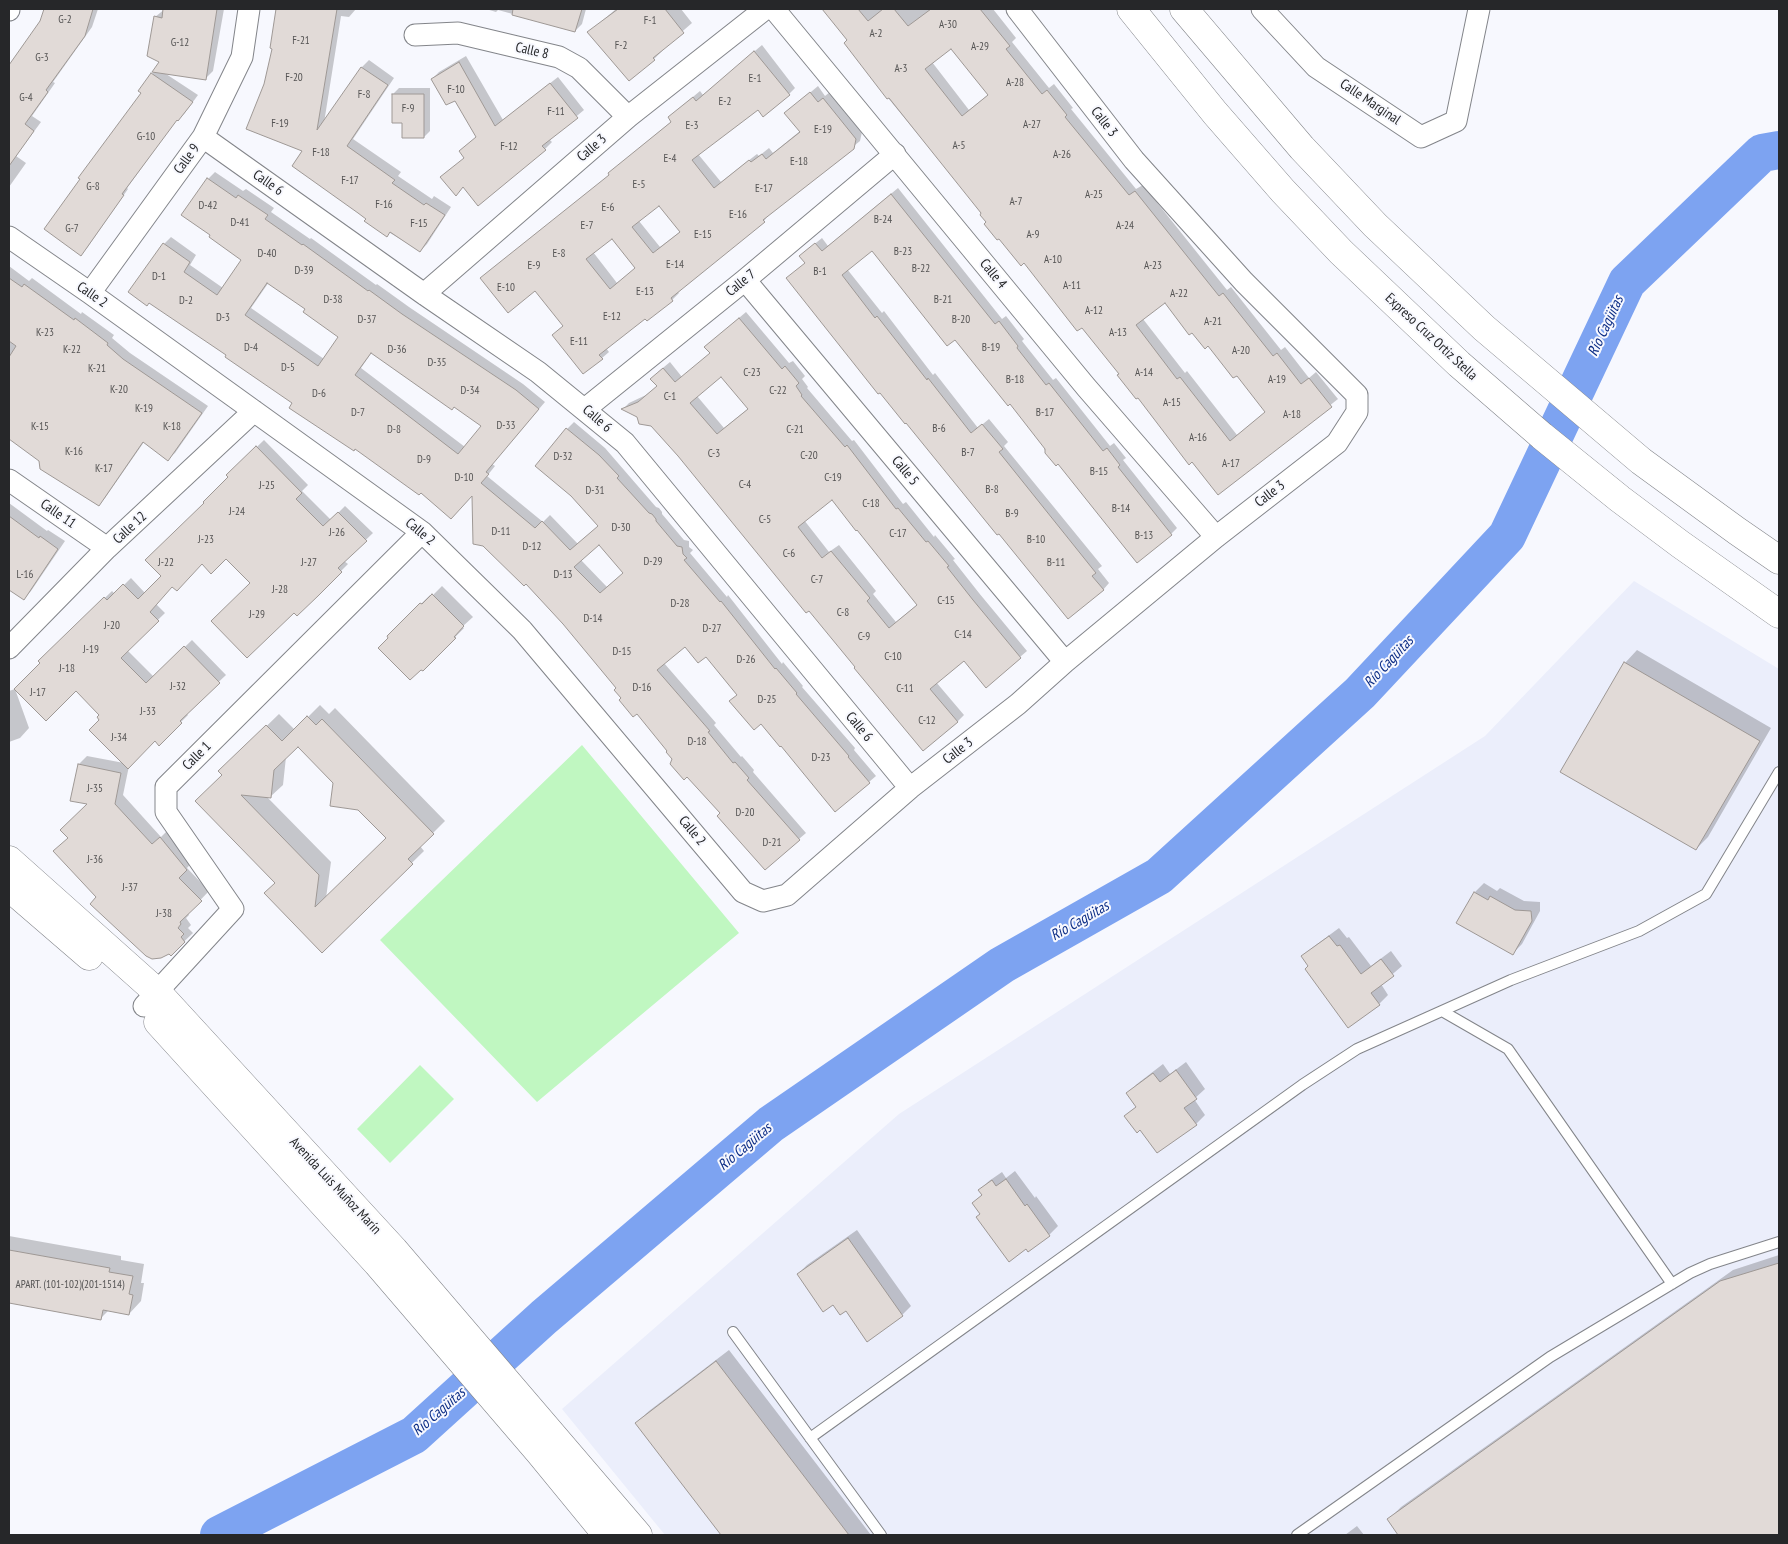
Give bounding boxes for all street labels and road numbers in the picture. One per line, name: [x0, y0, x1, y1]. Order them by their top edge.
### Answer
street label: Calle 8: [514, 39, 550, 63]
street label: Calle Marginal: [1336, 76, 1404, 128]
street label: Calle 3: [1087, 104, 1121, 140]
street label: Calle 3: [574, 131, 610, 165]
street label: Calle 9: [170, 141, 204, 177]
street label: Calle 6: [250, 167, 286, 199]
street label: Calle 4: [976, 256, 1010, 292]
street label: Calle 7: [723, 266, 759, 300]
street label: Calle 2: [74, 279, 110, 311]
street label: Expreso Cruz Ortiz Stella: [1381, 290, 1481, 384]
street label: Calle 6: [579, 402, 615, 436]
street label: Calle 5: [888, 453, 922, 489]
street label: Calle 3: [1252, 477, 1288, 511]
street label: Calle 11: [37, 496, 79, 532]
street label: Calle 12: [110, 508, 150, 548]
street label: Calle 2: [402, 515, 438, 549]
street label: Calle 6: [842, 709, 876, 745]
street label: Calle 3: [940, 734, 976, 768]
street label: Calle 1: [179, 738, 215, 774]
street label: Calle 2: [675, 813, 709, 849]
street label: Avenida Luis Muñoz Marín: [286, 1134, 384, 1238]

